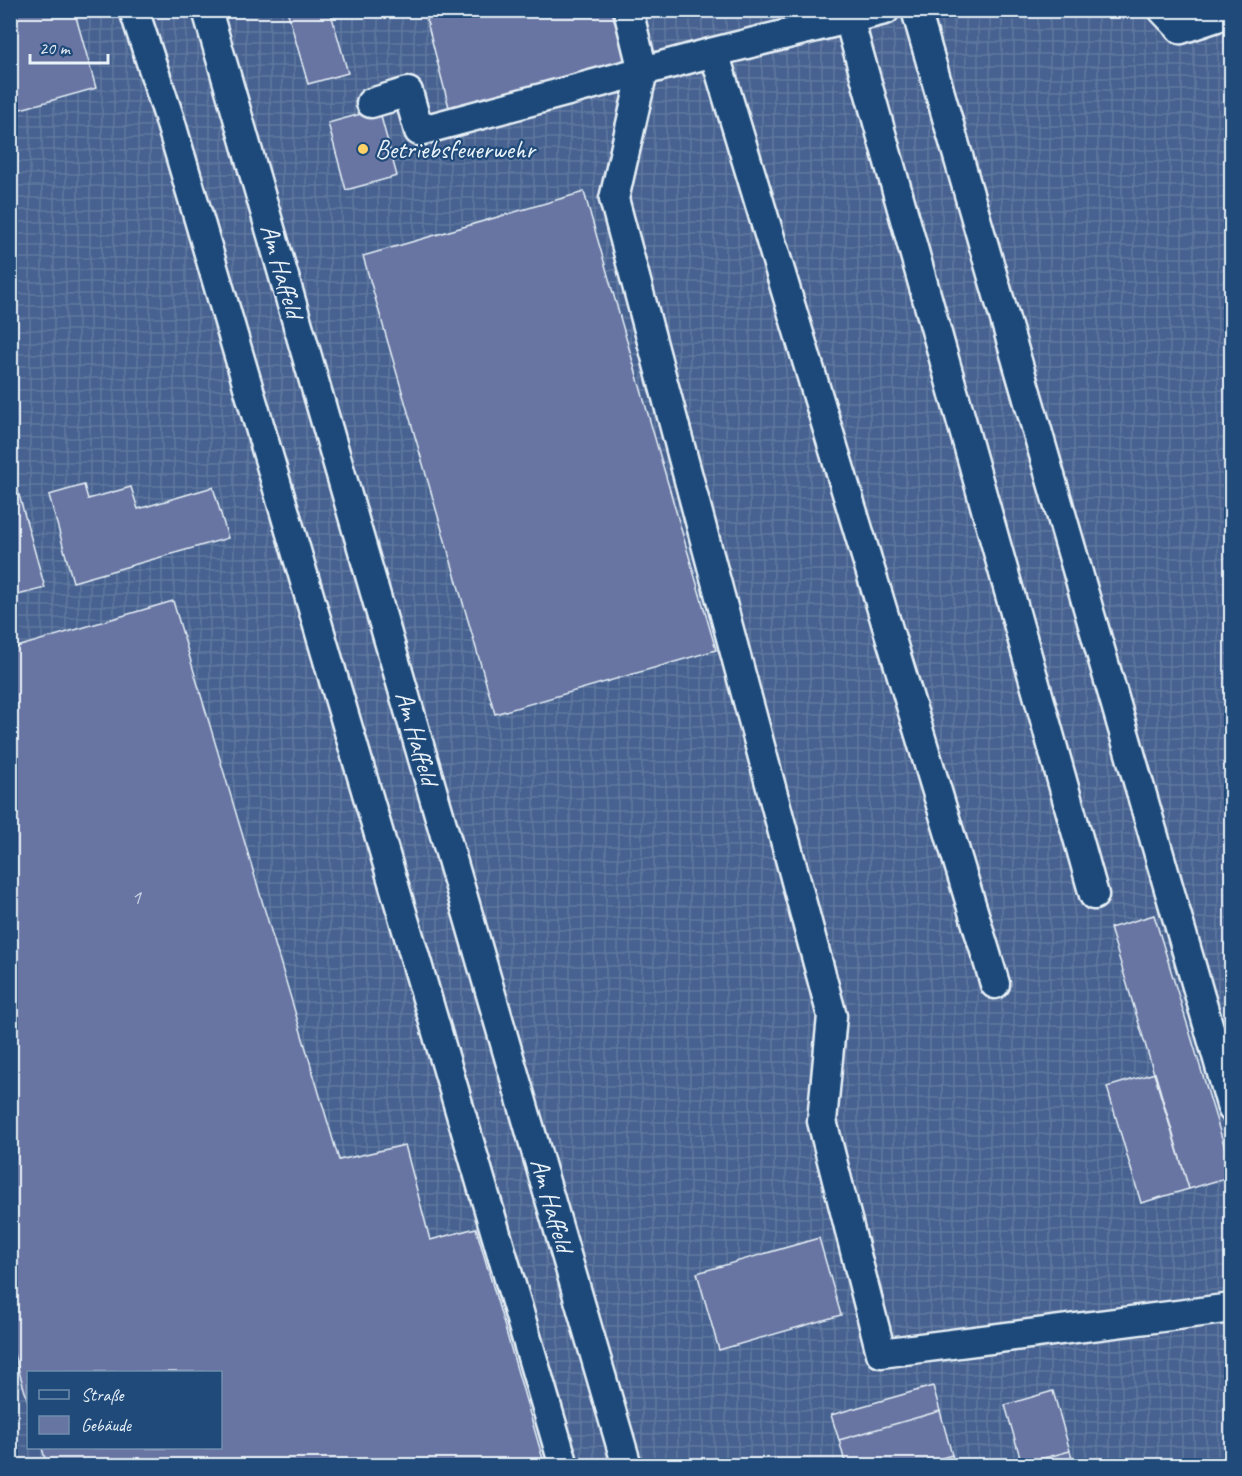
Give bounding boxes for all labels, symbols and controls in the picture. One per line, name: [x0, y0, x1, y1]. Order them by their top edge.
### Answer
scale bar: [30, 27, 108, 65]
text: 20 m: [39, 37, 72, 59]
place label: Betriebsfeuerwehr: [375, 133, 538, 166]
marker: Betriebsfeuerwehr: [356, 142, 370, 156]
street label: Am Haffeld: [253, 220, 312, 325]
street label: Am Haffeld: [388, 687, 447, 792]
house number: 1: [131, 883, 142, 911]
street label: Am Haffeld: [523, 1154, 582, 1259]
legend: [27, 1371, 222, 1449]
text: Straße: [81, 1384, 125, 1406]
text: Gebäude: [81, 1414, 132, 1436]

